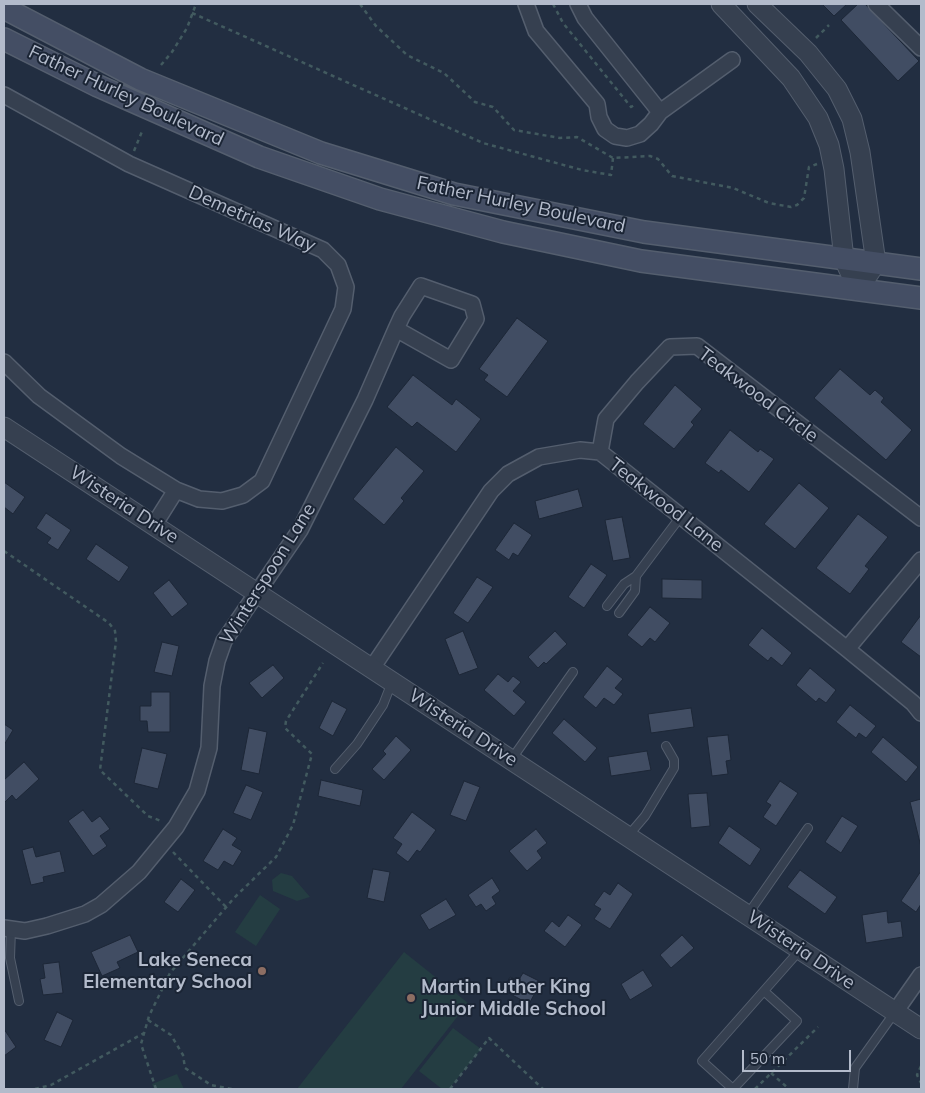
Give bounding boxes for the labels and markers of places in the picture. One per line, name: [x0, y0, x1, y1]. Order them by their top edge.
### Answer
place label: Lake Seneca Elementary School: [83, 949, 252, 993]
marker: Lake Seneca Elementary School: [256, 965, 268, 977]
place label: Martin Luther King Junior Middle School: [421, 976, 606, 1020]
marker: Martin Luther King Junior Middle School: [405, 992, 417, 1004]

